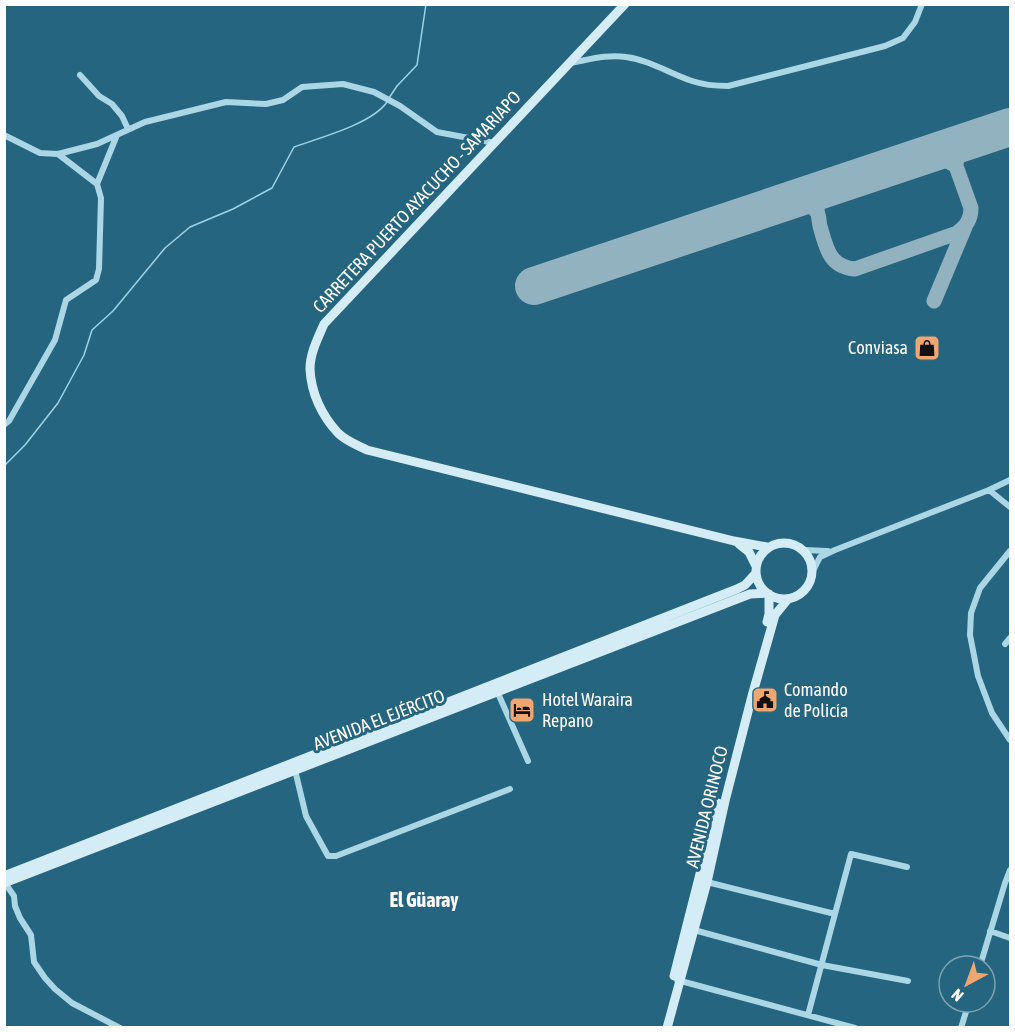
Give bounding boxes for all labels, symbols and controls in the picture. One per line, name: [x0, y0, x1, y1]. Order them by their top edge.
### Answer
street label: CARRETERA PUERTO AYACUCHO - SAMARIAPO: [308, 87, 525, 317]
shop icon: Conviasa: [912, 333, 942, 363]
place label: Conviasa: [848, 337, 908, 358]
place label: Comando de Policía: [784, 679, 848, 721]
street label: AVENIDA EL EJÉRCITO: [310, 685, 448, 754]
public building icon: Comando de Policía: [750, 685, 780, 715]
place label: Hotel Waraira Repano: [542, 689, 633, 731]
hotel icon: Hotel Waraira Repano: [507, 695, 537, 725]
street label: AVENIDA ORINOCO: [681, 744, 732, 870]
district label: El Güaray: [389, 888, 459, 911]
north arrow: [937, 954, 997, 1014]
text: N: [948, 985, 967, 1005]

